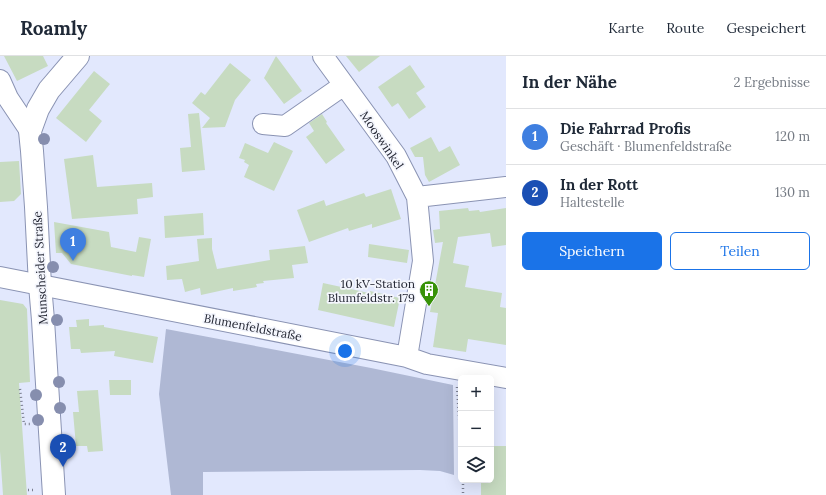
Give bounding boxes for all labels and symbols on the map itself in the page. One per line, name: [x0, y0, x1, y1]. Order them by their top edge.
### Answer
street label: Mooswinkel: [357, 108, 407, 172]
street label: Munscheider Straße: [30, 210, 50, 325]
pin: 1: [60, 228, 86, 261]
place label: 10 kV-Station Blumfeldstr. 179: [328, 276, 415, 305]
building icon: 10 kV-Station Blumfeldstr. 179: [418, 279, 440, 307]
street label: Blumenfeldstraße: [203, 310, 304, 344]
your location: [335, 341, 355, 361]
pin: 2: [50, 434, 76, 467]

